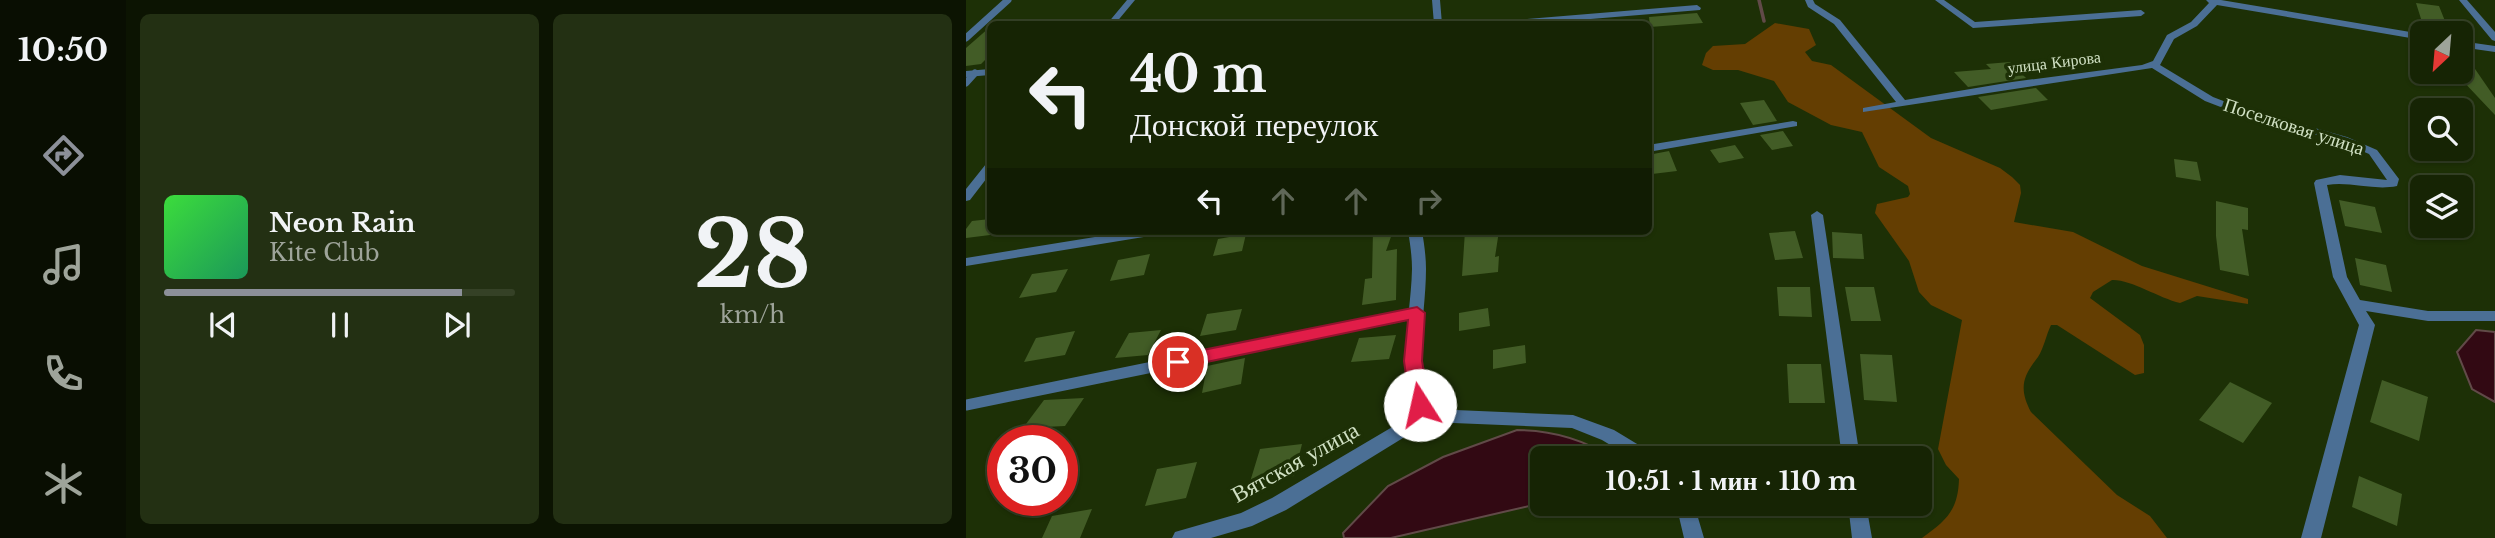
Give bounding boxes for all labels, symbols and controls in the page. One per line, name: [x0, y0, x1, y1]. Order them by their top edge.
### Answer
north arrow: [2410, 21, 2473, 84]
map controls: [2410, 21, 2473, 238]
text: 10:50: [18, 30, 108, 70]
text: 40 m: [1130, 44, 1267, 105]
street label: улица Кирова: [2006, 46, 2102, 78]
icon: left: [1015, 49, 1106, 140]
street label: Поселковая улица: [2221, 93, 2368, 160]
button: search: [2410, 98, 2473, 161]
text: Донской переулок: [1130, 105, 1378, 145]
icon: directions: [39, 131, 88, 180]
button: layers: [2410, 175, 2473, 238]
icon: left: [1191, 182, 1229, 220]
icon: ahead: [1264, 182, 1302, 220]
icon: ahead: [1337, 182, 1375, 220]
icon: right: [1410, 182, 1448, 220]
text: 28: [694, 199, 811, 312]
text: Neon Rain: [269, 207, 415, 239]
text: Kite Club: [269, 239, 380, 267]
icon: music: [39, 240, 88, 289]
text: km/h: [720, 301, 785, 329]
icon: previous: [204, 306, 242, 344]
icon: pause: [321, 306, 359, 344]
icon: next: [438, 306, 476, 344]
pin: [1148, 332, 1208, 392]
icon: arrive: [1159, 343, 1197, 381]
icon: phone: [39, 349, 88, 398]
position arrow: [1383, 368, 1457, 442]
street label: Вятская улица: [1226, 415, 1364, 509]
speed limit sign: 30: [987, 425, 1078, 516]
icon: climate: [39, 459, 88, 508]
text: 10:51 · 1 мин · 110 m: [1605, 465, 1857, 497]

